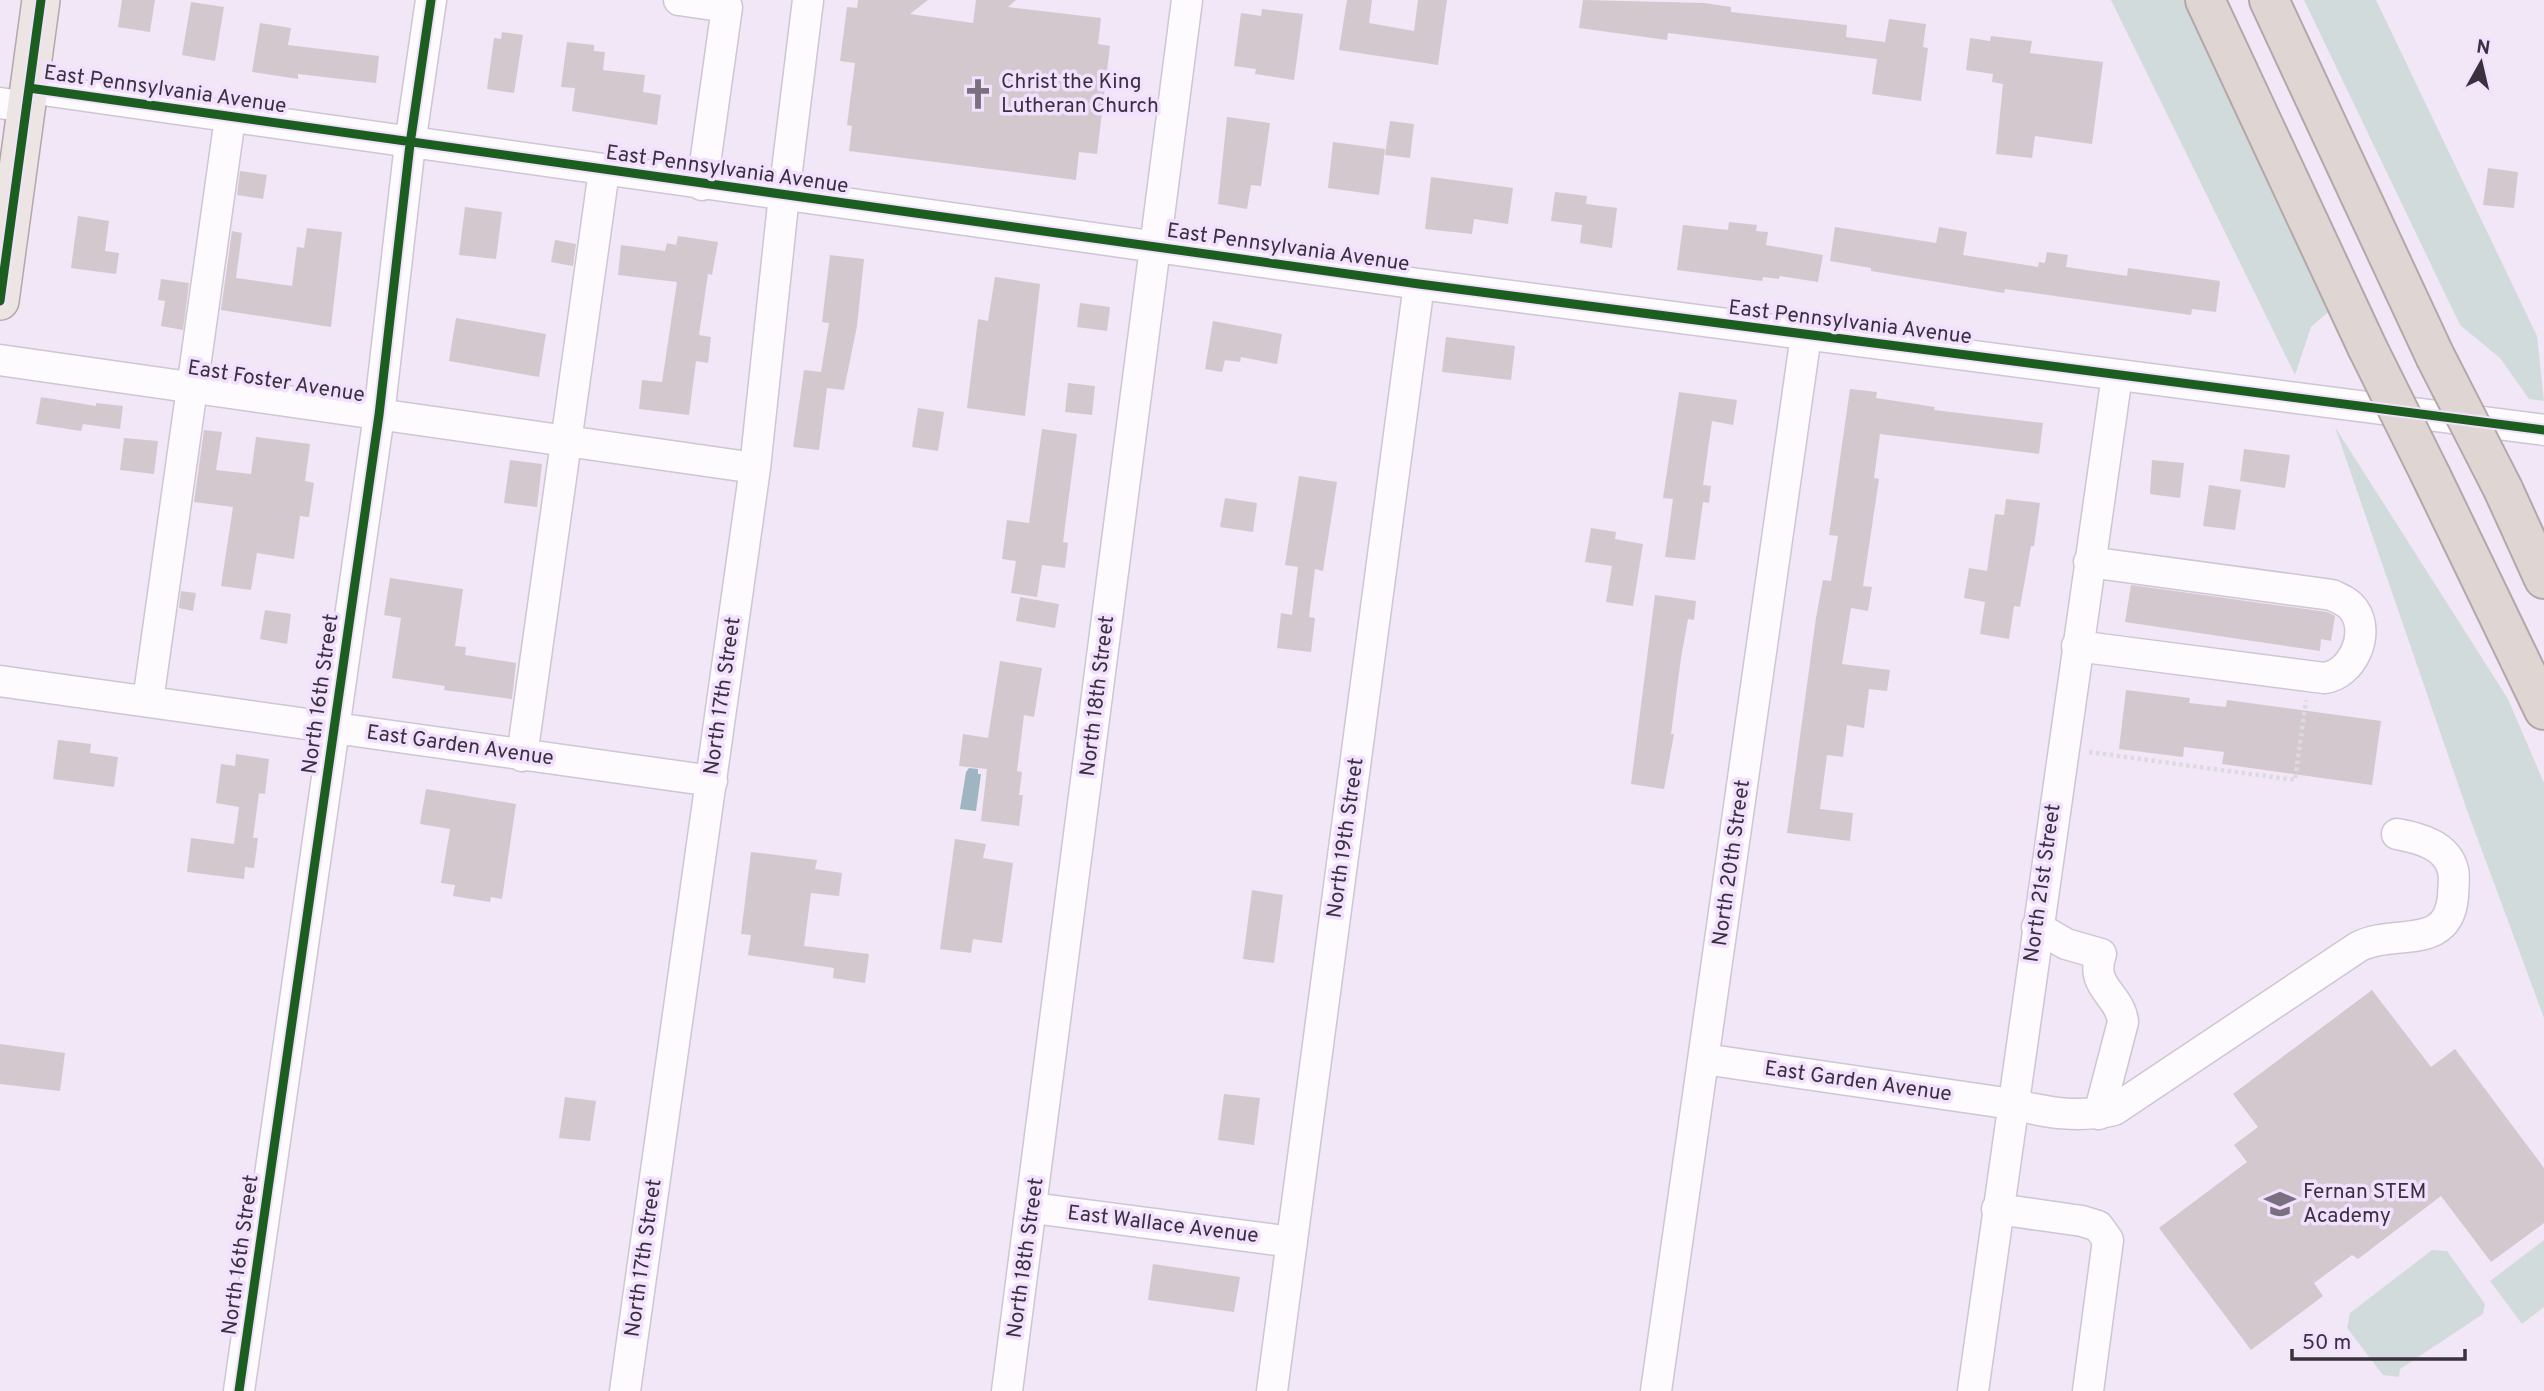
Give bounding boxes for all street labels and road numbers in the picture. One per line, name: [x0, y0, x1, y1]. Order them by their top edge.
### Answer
street label: East Pennsylvania Avenue: [42, 60, 288, 120]
street label: East Pennsylvania Avenue: [604, 140, 850, 200]
street label: East Pennsylvania Avenue: [1165, 218, 1411, 278]
street label: East Pennsylvania Avenue: [1727, 295, 1973, 351]
street label: East Foster Avenue: [185, 355, 367, 409]
street label: North 16th Street: [296, 612, 346, 776]
street label: North 18th Street: [1075, 614, 1121, 778]
street label: North 17th Street: [699, 615, 747, 777]
street label: East Garden Avenue: [365, 719, 555, 773]
street label: North 19th Street: [1321, 756, 1371, 920]
street label: North 20th Street: [1707, 778, 1757, 948]
street label: North 21st Street: [2019, 802, 2067, 964]
street label: East Garden Avenue: [1763, 1055, 1953, 1109]
street label: North 16th Street: [216, 1173, 266, 1337]
street label: North 18th Street: [1001, 1176, 1051, 1340]
street label: North 17th Street: [620, 1177, 668, 1339]
street label: East Wallace Avenue: [1066, 1200, 1260, 1250]

